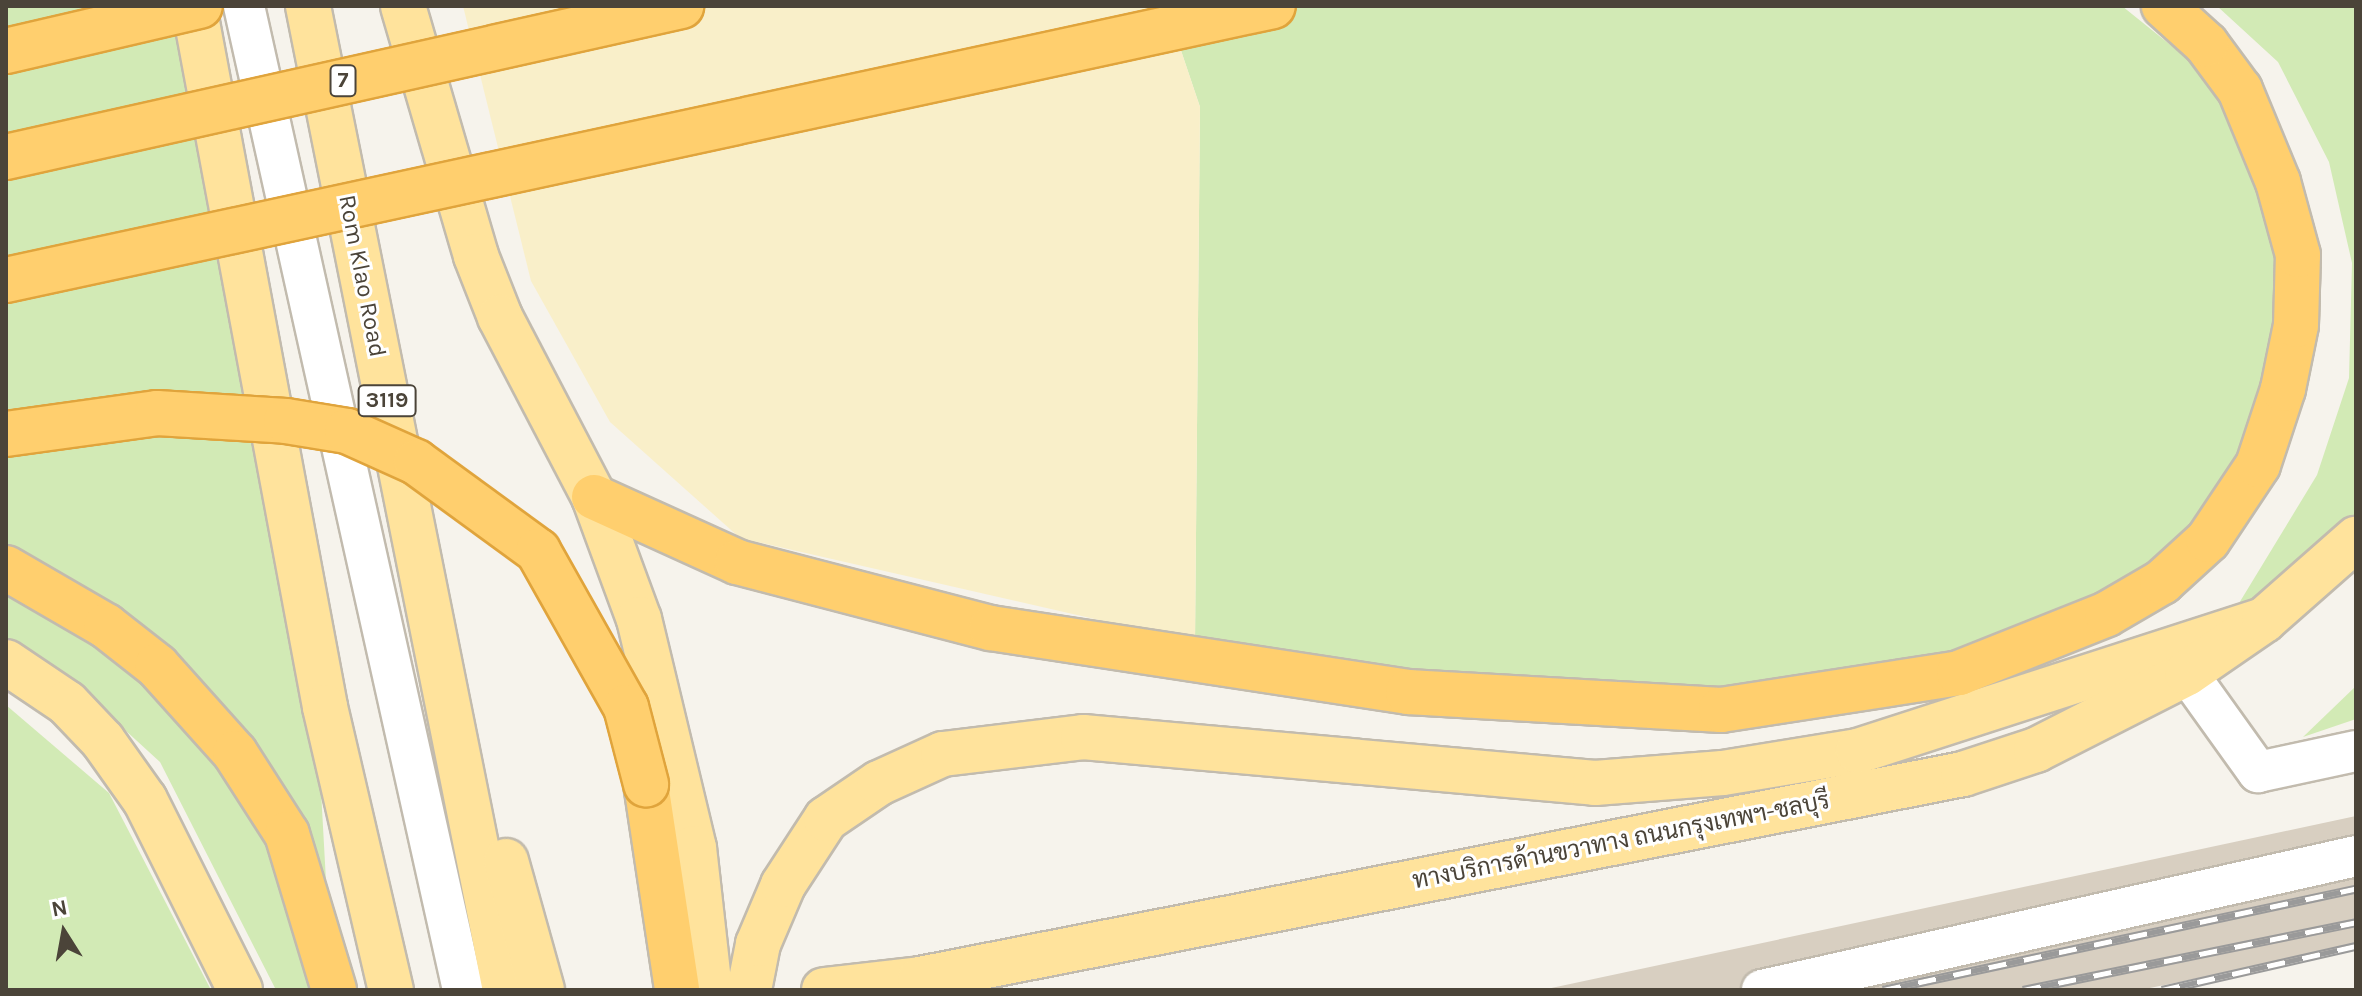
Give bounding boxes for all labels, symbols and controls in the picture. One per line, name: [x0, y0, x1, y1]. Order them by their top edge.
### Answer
road number: 7: [329, 63, 357, 99]
street label: Rom Klao Road: [332, 192, 392, 360]
road number: 3119: [357, 383, 417, 419]
street label: ทางบริการด้านขวาทาง ถนนกรุงเทพฯ-ชลบุรี: [1410, 786, 1832, 896]
north arrow: [24, 892, 104, 972]
text: N: [49, 894, 70, 923]

